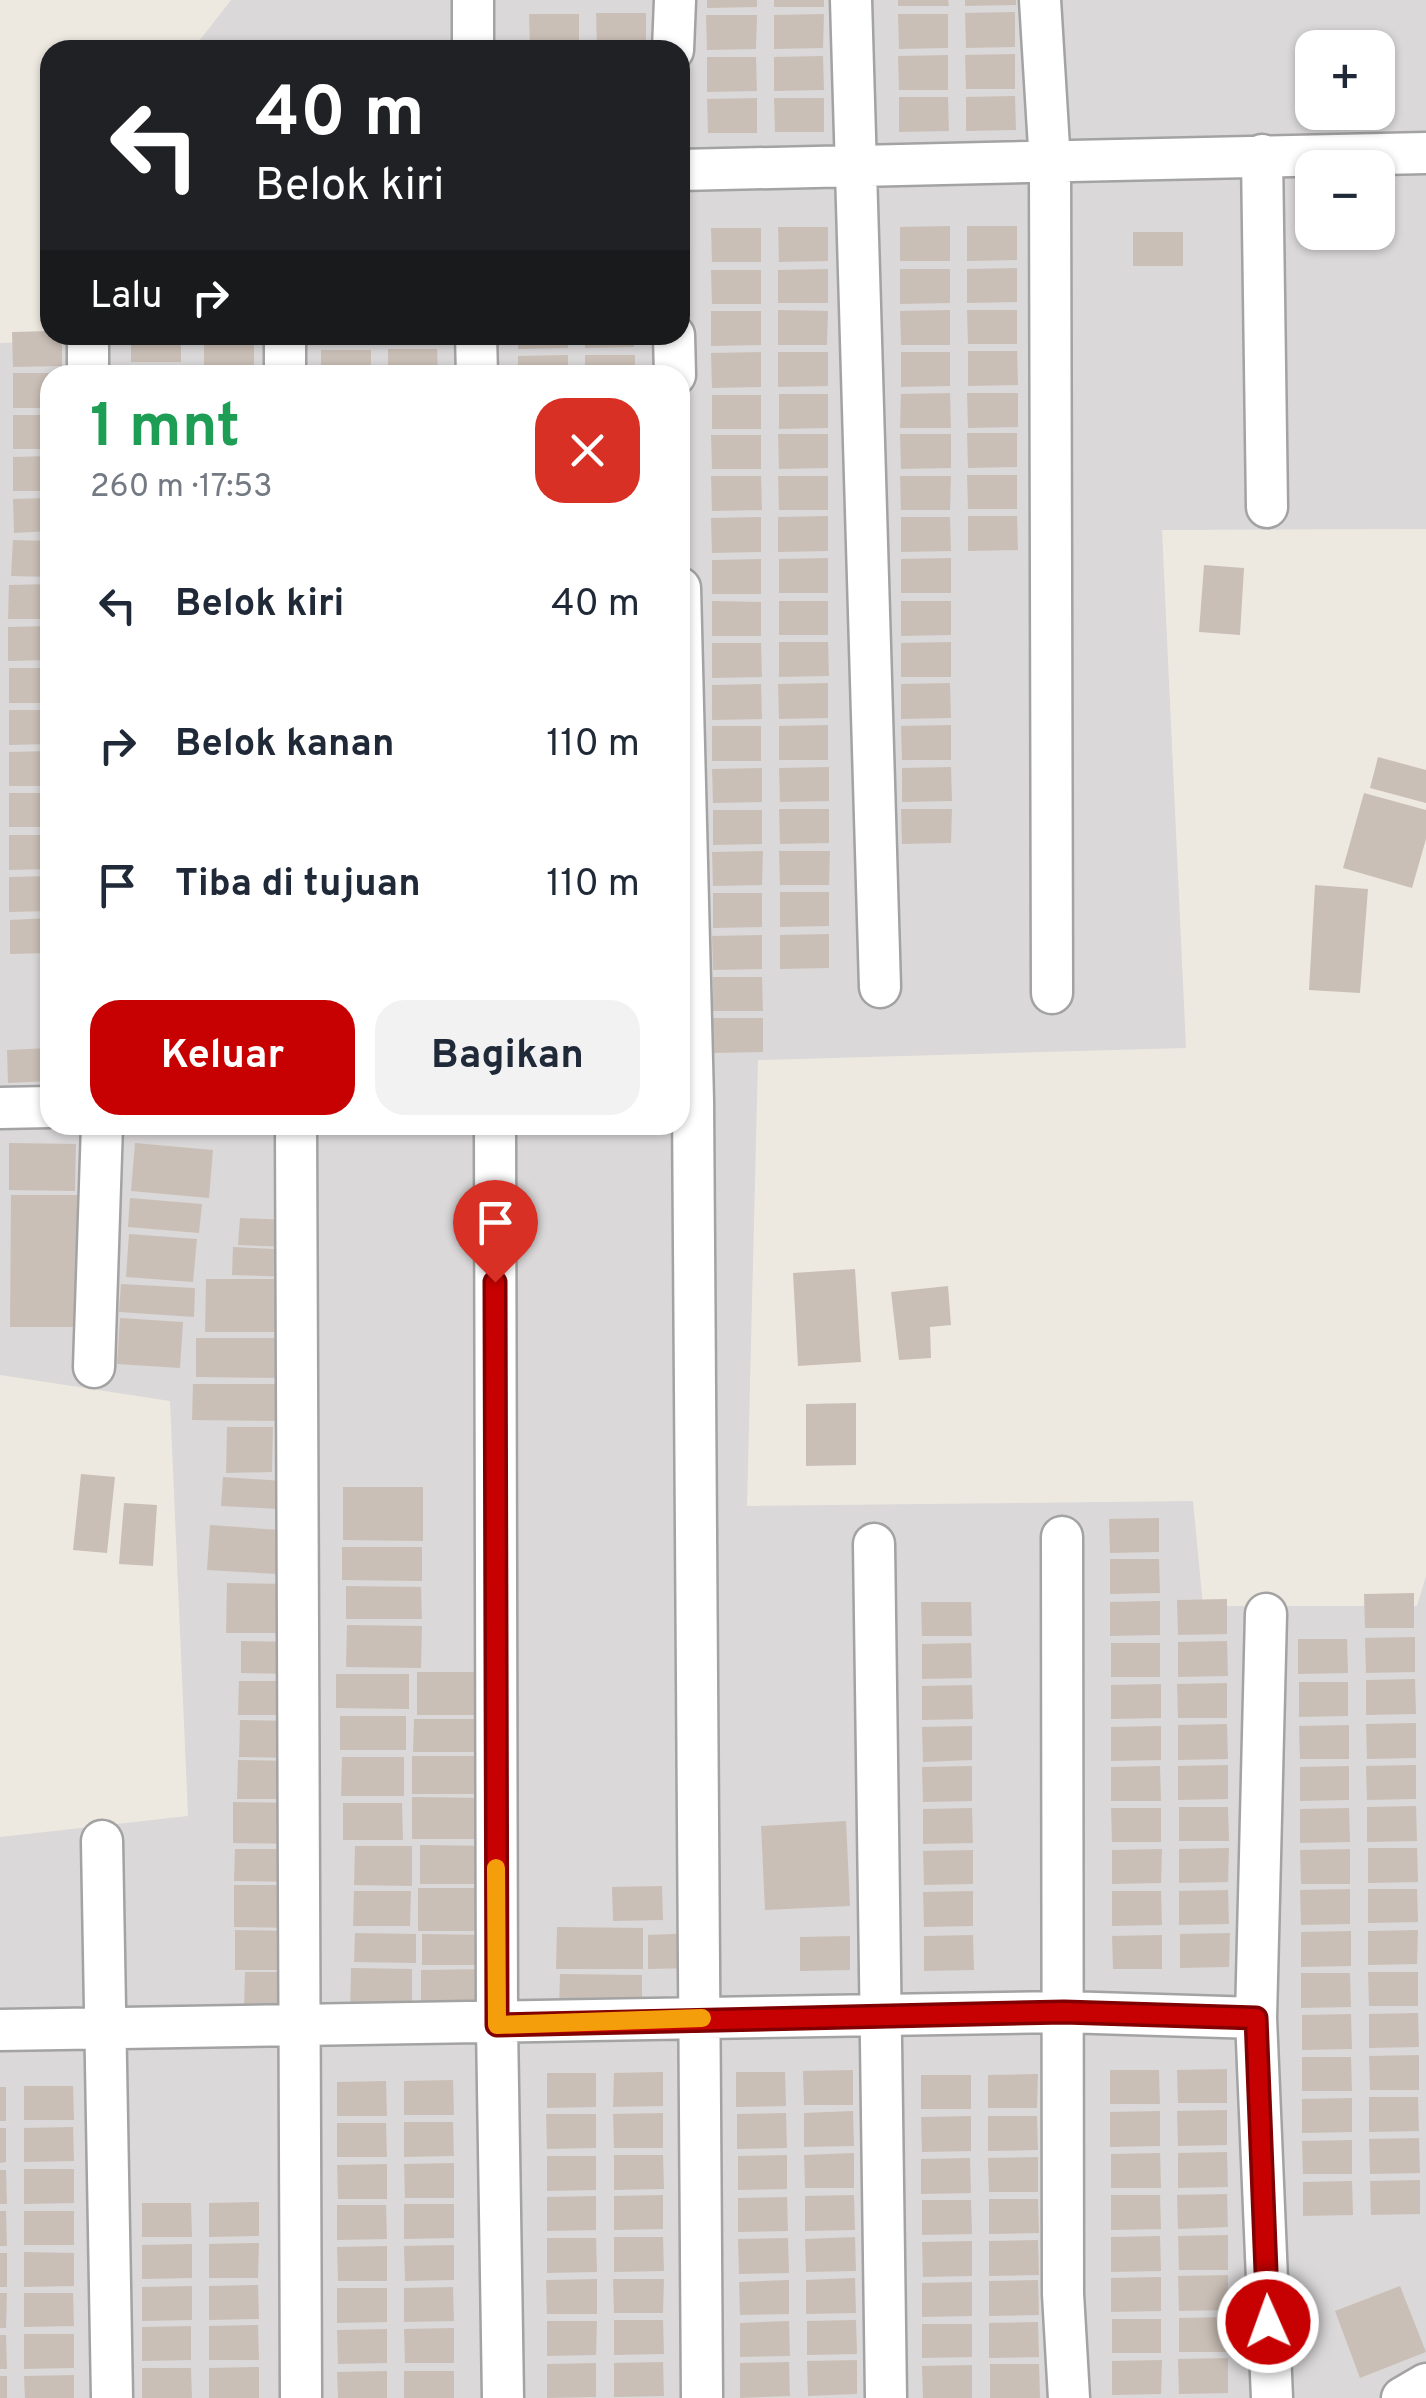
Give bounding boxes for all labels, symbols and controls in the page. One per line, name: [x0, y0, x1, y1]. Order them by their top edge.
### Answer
map controls: [1295, 30, 1395, 250]
button: +: [1295, 30, 1395, 130]
text: 40 m: [255, 72, 425, 161]
icon: left: [90, 80, 220, 210]
button: −: [1295, 150, 1395, 250]
text: Belok kiri: [255, 159, 445, 216]
icon: right: [183, 270, 238, 325]
text: Lalu: [90, 273, 163, 322]
text: 1 mnt: [90, 392, 240, 468]
button: close: [535, 398, 640, 503]
text: 260 m · 17:53: [90, 468, 272, 508]
icon: left: [90, 578, 145, 633]
text: Belok kiri: [175, 581, 344, 630]
text: 40 m: [551, 581, 640, 630]
icon: right: [90, 718, 145, 773]
text: Belok kanan: [175, 721, 394, 770]
text: 110 m: [546, 721, 640, 770]
icon: arrive: [90, 858, 145, 913]
text: Tiba di tujuan: [175, 861, 421, 910]
text: 110 m: [546, 861, 640, 910]
button: Keluar: [90, 1000, 355, 1115]
button: Bagikan: [375, 1000, 640, 1115]
pin: [453, 1180, 538, 1283]
icon: arrive: [468, 1195, 523, 1250]
position arrow: [1216, 2270, 1320, 2374]

